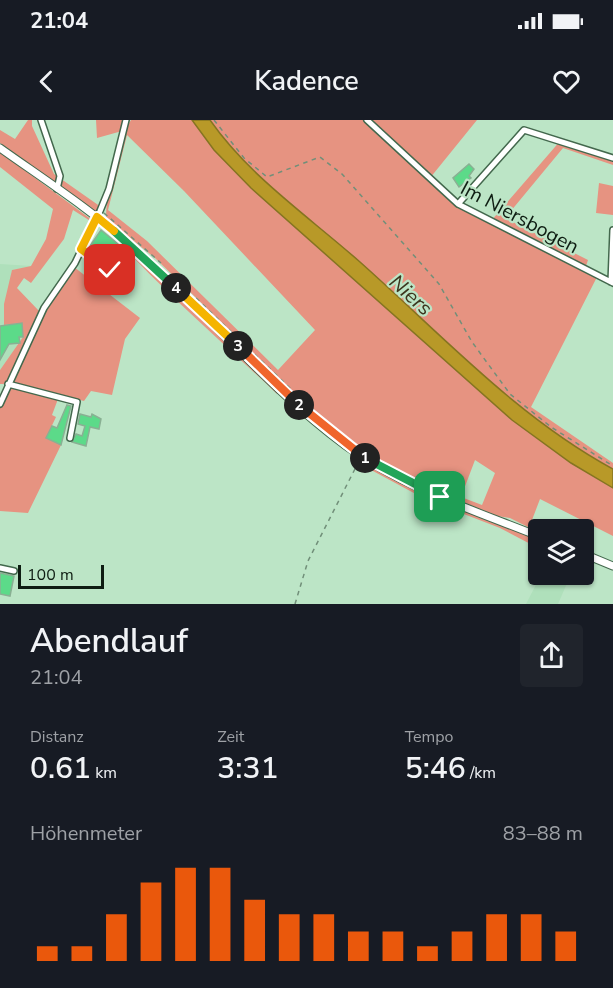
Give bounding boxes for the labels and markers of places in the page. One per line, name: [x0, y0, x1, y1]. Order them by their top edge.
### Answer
pin: [84, 244, 135, 295]
pin: 4: [161, 273, 191, 303]
pin: 3: [223, 331, 253, 361]
pin: 2: [284, 390, 314, 420]
pin: 1: [350, 443, 380, 473]
pin: [414, 471, 465, 522]

